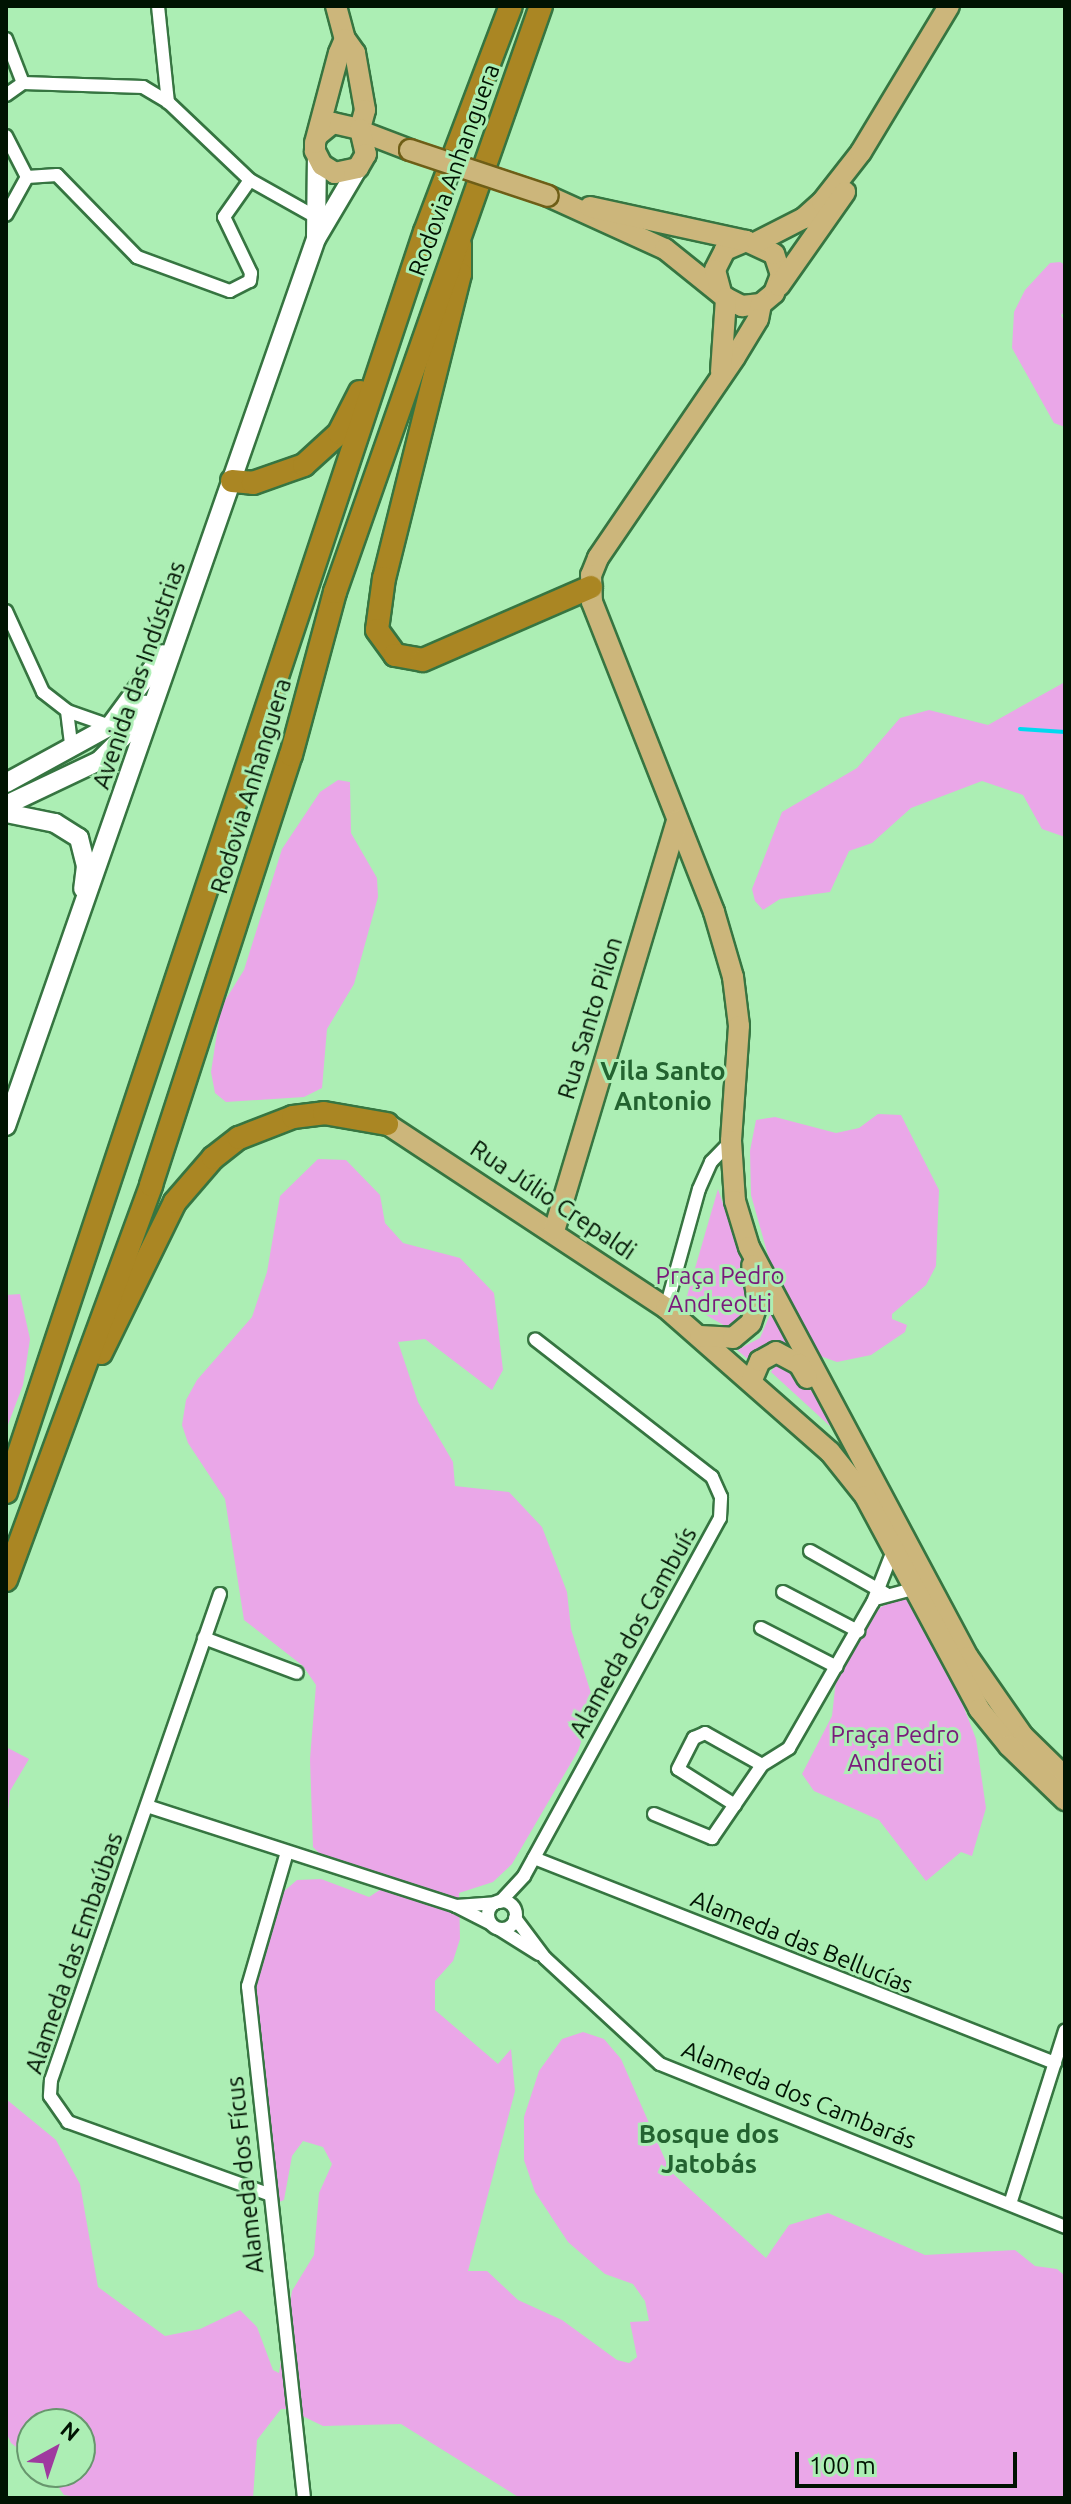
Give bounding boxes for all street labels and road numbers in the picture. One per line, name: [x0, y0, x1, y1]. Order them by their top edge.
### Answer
street label: Rodovia Anhanguera: [402, 60, 506, 280]
street label: Avenida das Indústrias: [86, 557, 192, 793]
street label: Rodovia Anhanguera: [205, 675, 297, 897]
street label: Rua Santo Pilon: [552, 933, 628, 1103]
street label: Rua Júlio Crepaldi: [465, 1134, 641, 1266]
street label: Alameda dos Cambuís: [563, 1522, 703, 1742]
street label: Alameda das Embaúbas: [19, 1828, 129, 2078]
street label: Alameda das Bellucías: [687, 1884, 917, 2000]
street label: Alameda dos Cambarás: [678, 2035, 920, 2155]
street label: Alameda dos Fícus: [220, 2075, 270, 2275]

